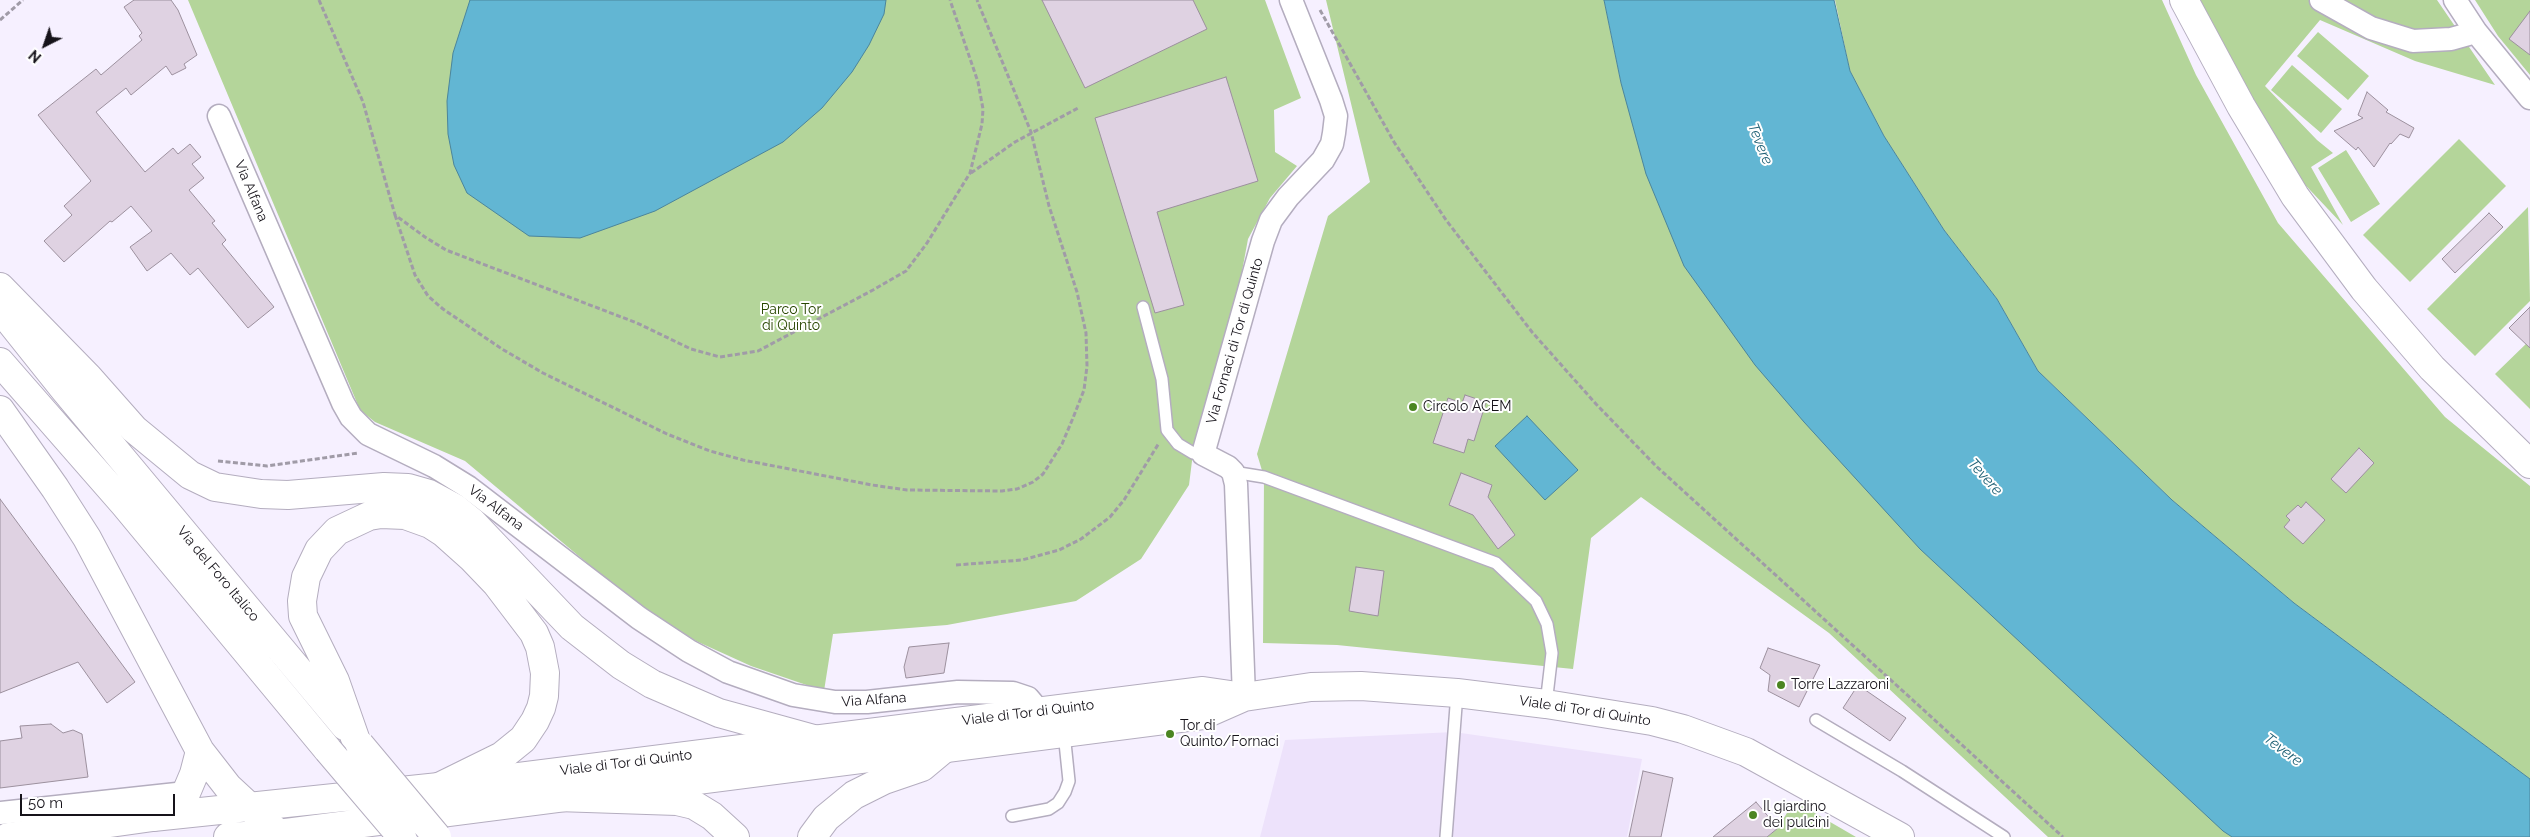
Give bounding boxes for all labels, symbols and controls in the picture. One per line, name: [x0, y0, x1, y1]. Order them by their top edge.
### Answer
north arrow: [20, 20, 70, 70]
text: N: [26, 47, 44, 66]
water label: Tevere: [1744, 121, 1776, 167]
street label: Via Alfana: [231, 158, 271, 224]
street label: Via Fornaci di Tor di Quinto: [1203, 256, 1267, 426]
park label: Parco Tor di Quinto: [761, 302, 821, 334]
place label: Circolo ACEM: [1423, 399, 1512, 415]
marker: Circolo ACEM: [1407, 401, 1419, 413]
water label: Tevere: [1964, 455, 2006, 499]
street label: Via Alfana: [465, 482, 527, 534]
street label: Via del Foro Italico: [173, 523, 263, 625]
place label: Torre Lazzaroni: [1791, 677, 1889, 693]
marker: Torre Lazzaroni: [1775, 679, 1787, 691]
street label: Via Alfana: [841, 689, 907, 711]
street label: Viale di Tor di Quinto: [1518, 692, 1652, 730]
street label: Viale di Tor di Quinto: [961, 697, 1095, 729]
place label: Tor di Quinto/Fornaci: [1180, 718, 1279, 750]
marker: Tor di Quinto/Fornaci: [1164, 728, 1176, 740]
water label: Tevere: [2260, 730, 2306, 770]
street label: Viale di Tor di Quinto: [559, 747, 693, 779]
scale bar: [22, 784, 178, 816]
text: 50 m: [28, 794, 63, 812]
place label: Il giardino dei pulcini: [1763, 799, 1829, 832]
marker: Il giardino dei pulcini: [1747, 809, 1759, 821]

